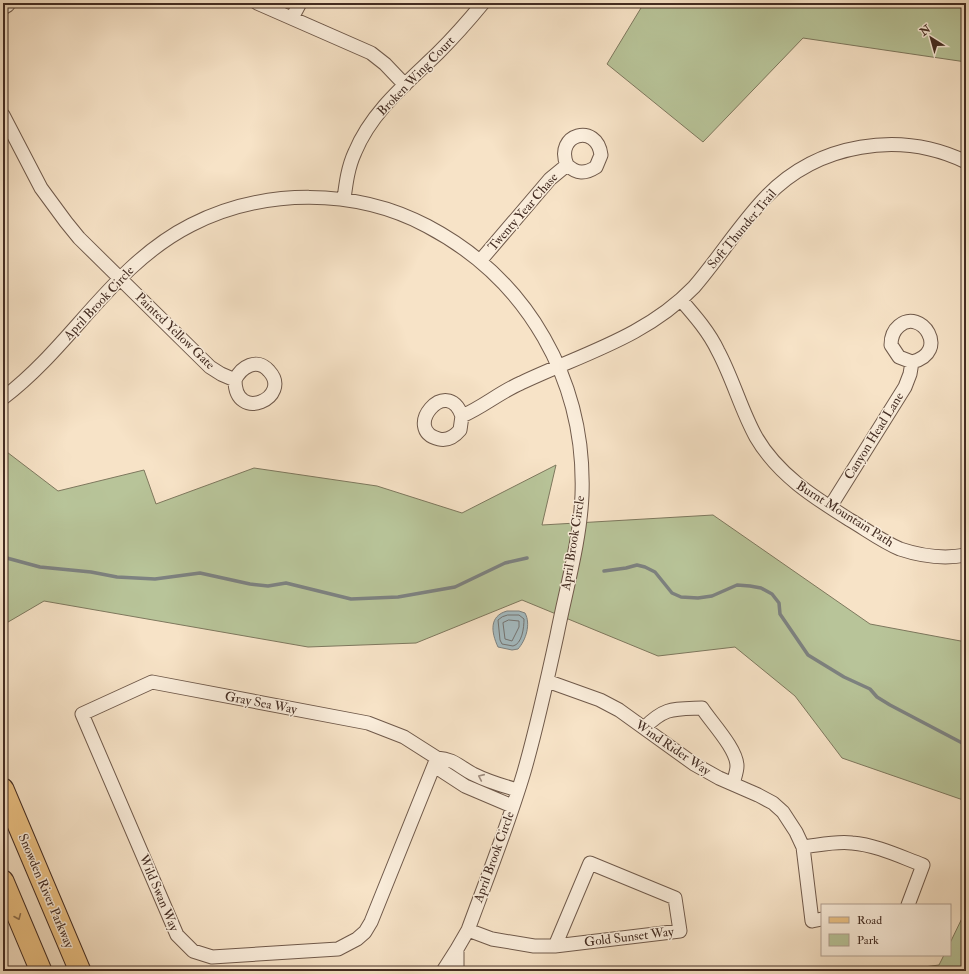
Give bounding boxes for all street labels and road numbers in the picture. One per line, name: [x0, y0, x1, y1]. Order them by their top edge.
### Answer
street label: Broken Wing Court: [374, 33, 458, 119]
street label: Twenty Year Chase: [485, 169, 562, 255]
street label: Soft Thunder Trail: [704, 185, 780, 272]
street label: April Brook Circle: [60, 262, 139, 345]
street label: Painted Yellow Gate: [132, 289, 218, 373]
street label: Canyon Head Lane: [841, 389, 908, 483]
street label: Burnt Mountain Path: [793, 478, 897, 550]
street label: April Brook Circle: [557, 494, 589, 593]
street label: Gray Sea Way: [223, 688, 299, 719]
street label: Wind Rider Way: [631, 716, 714, 780]
street label: April Brook Circle: [470, 809, 519, 906]
street label: Snowden River Parkway: [14, 831, 77, 951]
street label: Wild Swan Way: [134, 851, 182, 935]
street label: Gold Sunset Way: [583, 924, 675, 951]

